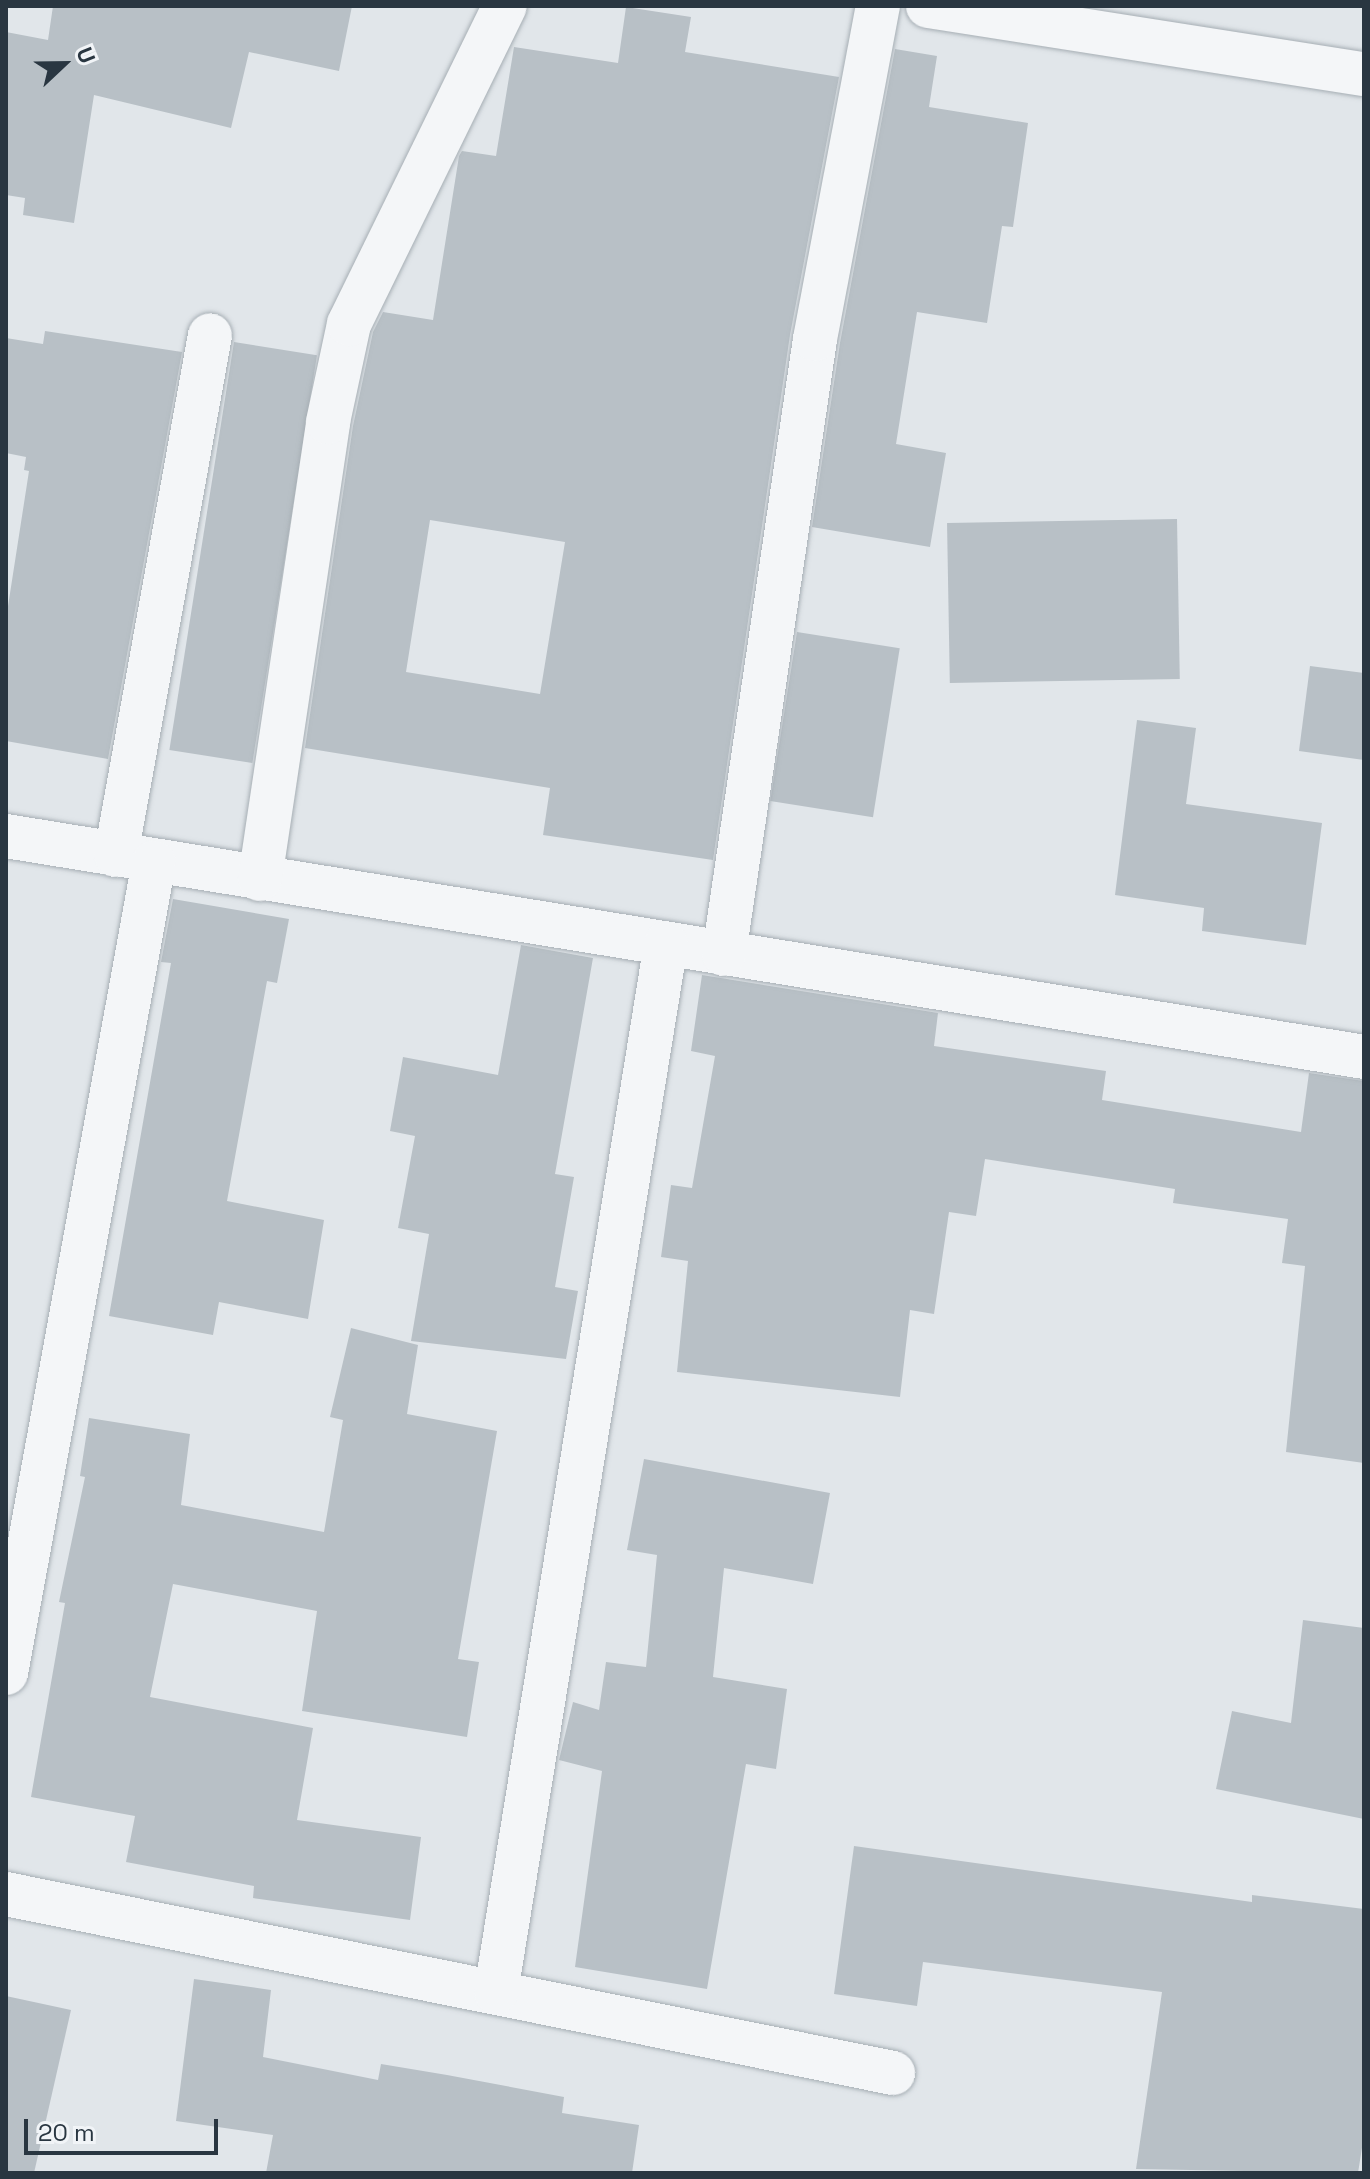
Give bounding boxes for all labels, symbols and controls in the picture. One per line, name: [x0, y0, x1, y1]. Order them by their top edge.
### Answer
north arrow: [24, 24, 104, 104]
text: U: [70, 43, 102, 67]
scale bar: [28, 2103, 222, 2153]
text: 20 m: [38, 2117, 95, 2148]

